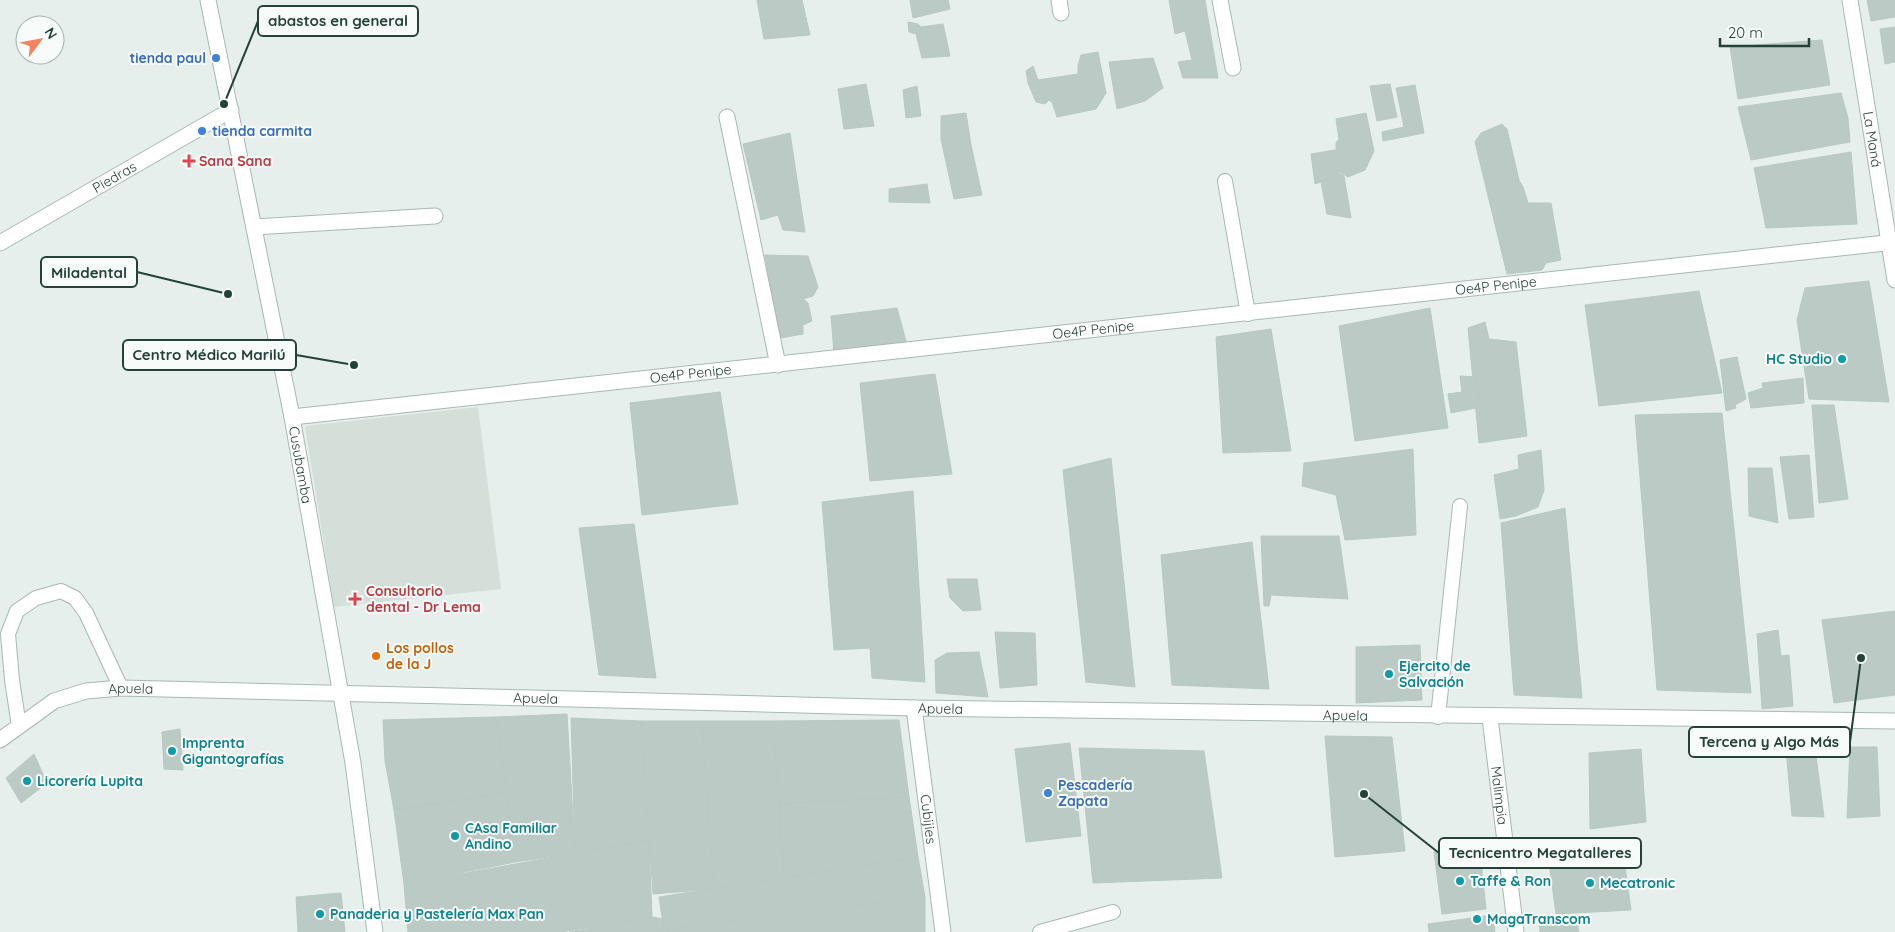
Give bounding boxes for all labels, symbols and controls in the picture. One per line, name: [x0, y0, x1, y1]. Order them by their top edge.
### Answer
callout: abastos en general: [258, 6, 418, 36]
text: abastos en general: [268, 11, 408, 30]
north arrow: [15, 15, 65, 65]
scale bar: [1720, 15, 1809, 47]
text: 20 m: [1728, 23, 1763, 42]
text: N: [41, 24, 61, 42]
place label: tienda paul: [129, 49, 206, 67]
marker: tienda paul: [210, 52, 222, 64]
street label: La Maná: [1859, 110, 1886, 168]
place label: tienda carmita: [212, 122, 312, 140]
marker: tienda carmita: [196, 125, 208, 137]
place label: Sana Sana: [199, 152, 272, 170]
marker: Sana Sana: [183, 155, 195, 167]
street label: Piedras: [89, 157, 140, 197]
callout: Miladental: [41, 257, 137, 287]
text: Miladental: [51, 263, 127, 282]
street label: Oe4P Penipe: [1454, 272, 1538, 299]
street label: Oe4P Penipe: [1052, 316, 1135, 343]
callout: Centro Médico Marilú: [123, 340, 296, 370]
text: Centro Médico Marilú: [132, 345, 286, 364]
place label: HC Studio: [1766, 350, 1832, 368]
marker: HC Studio: [1836, 353, 1848, 365]
street label: Oe4P Penipe: [649, 360, 732, 387]
street label: Cusubamba: [285, 425, 316, 505]
place label: Consultorio dental - Dr Lema: [366, 582, 481, 616]
marker: Consultorio dental - Dr Lema: [348, 592, 362, 606]
place label: Los pollos de la J: [386, 639, 454, 673]
marker: Los pollos de la J: [370, 650, 382, 662]
place label: Ejercito de Salvación: [1399, 657, 1471, 691]
marker: Ejercito de Salvación: [1383, 668, 1395, 680]
street label: Apuela: [107, 679, 153, 698]
street label: Apuela: [513, 689, 558, 708]
street label: Apuela: [918, 699, 963, 718]
street label: Apuela: [1323, 706, 1368, 725]
callout: Tercena y Algo Más: [1689, 727, 1850, 757]
text: Tercena y Algo Más: [1699, 732, 1839, 751]
place label: Imprenta Gigantografías: [182, 734, 284, 768]
marker: Imprenta Gigantografías: [166, 745, 178, 757]
street label: Malimpia: [1487, 765, 1512, 826]
place label: Licorería Lupita: [37, 772, 143, 790]
marker: Licorería Lupita: [21, 775, 33, 787]
place label: Pescadería Zapata: [1058, 776, 1133, 810]
marker: Pescadería Zapata: [1042, 787, 1054, 799]
street label: Cubijies: [916, 793, 941, 845]
place label: CAsa Familiar Andino: [465, 819, 557, 853]
marker: CAsa Familiar Andino: [449, 830, 461, 842]
callout: Tecnicentro Megatalleres: [1439, 838, 1641, 868]
text: Tecnicentro Megatalleres: [1449, 843, 1631, 862]
place label: Taffe & Ron: [1470, 872, 1551, 890]
place label: Mecatronic: [1600, 874, 1675, 892]
marker: Taffe & Ron: [1454, 875, 1466, 887]
marker: Mecatronic: [1584, 877, 1596, 889]
place label: Panaderia y Pastelería Max Pan: [330, 905, 544, 923]
marker: Panaderia y Pastelería Max Pan: [314, 908, 326, 920]
place label: MagaTranscom: [1487, 910, 1591, 928]
marker: MagaTranscom: [1471, 913, 1483, 925]

